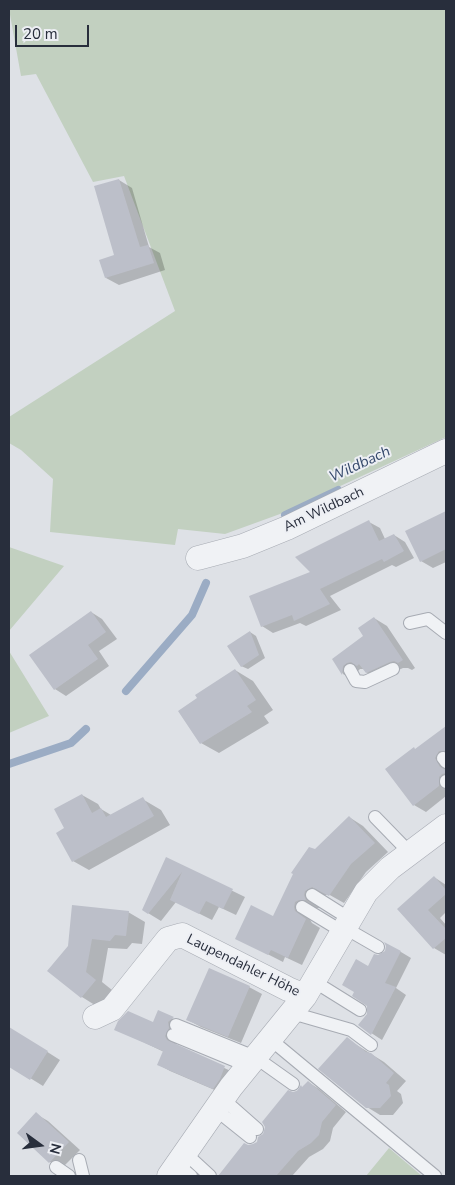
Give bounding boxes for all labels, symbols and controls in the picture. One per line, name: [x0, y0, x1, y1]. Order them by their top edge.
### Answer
scale bar: [18, 15, 91, 47]
text: 20 m: [23, 24, 58, 44]
water label: Wildbach: [327, 443, 393, 487]
street label: Am Wildbach: [281, 484, 367, 536]
street label: Laupendahler Höhe: [184, 931, 302, 1001]
north arrow: [15, 1120, 65, 1170]
text: N: [45, 1141, 66, 1156]

